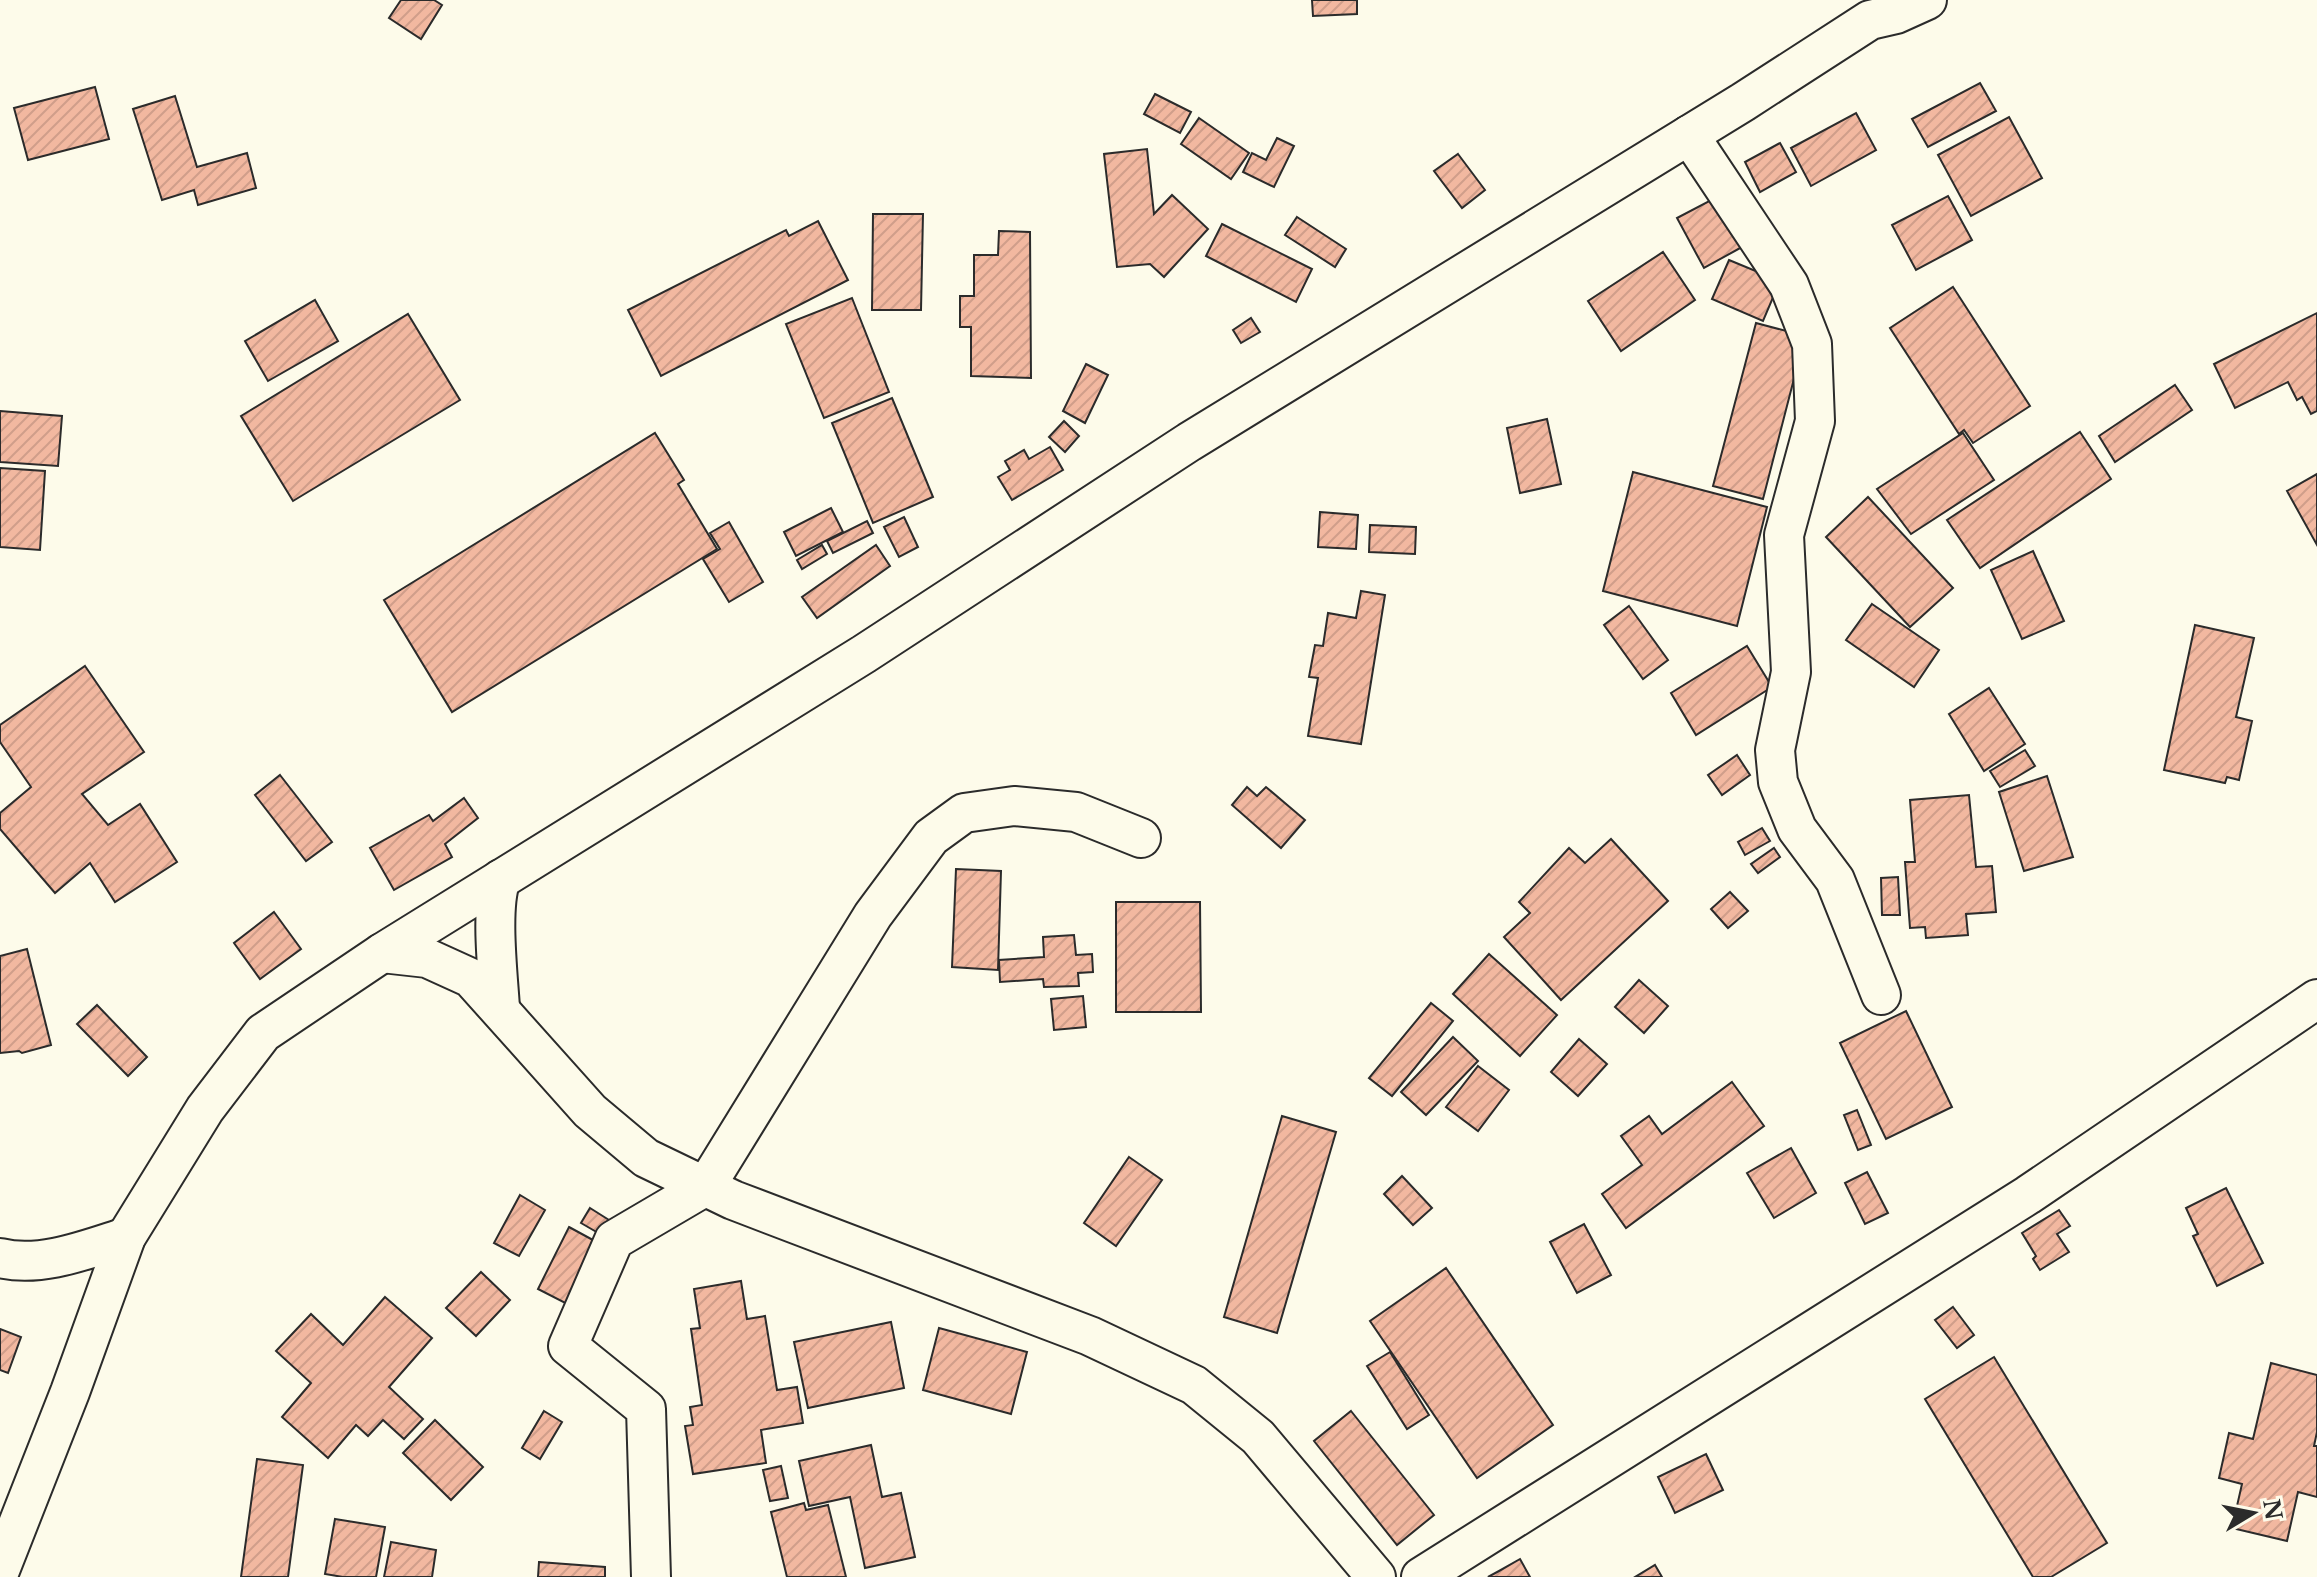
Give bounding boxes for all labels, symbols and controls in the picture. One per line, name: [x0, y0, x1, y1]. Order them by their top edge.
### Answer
north arrow: [2213, 1473, 2293, 1553]
text: N: [2257, 1497, 2287, 1522]

